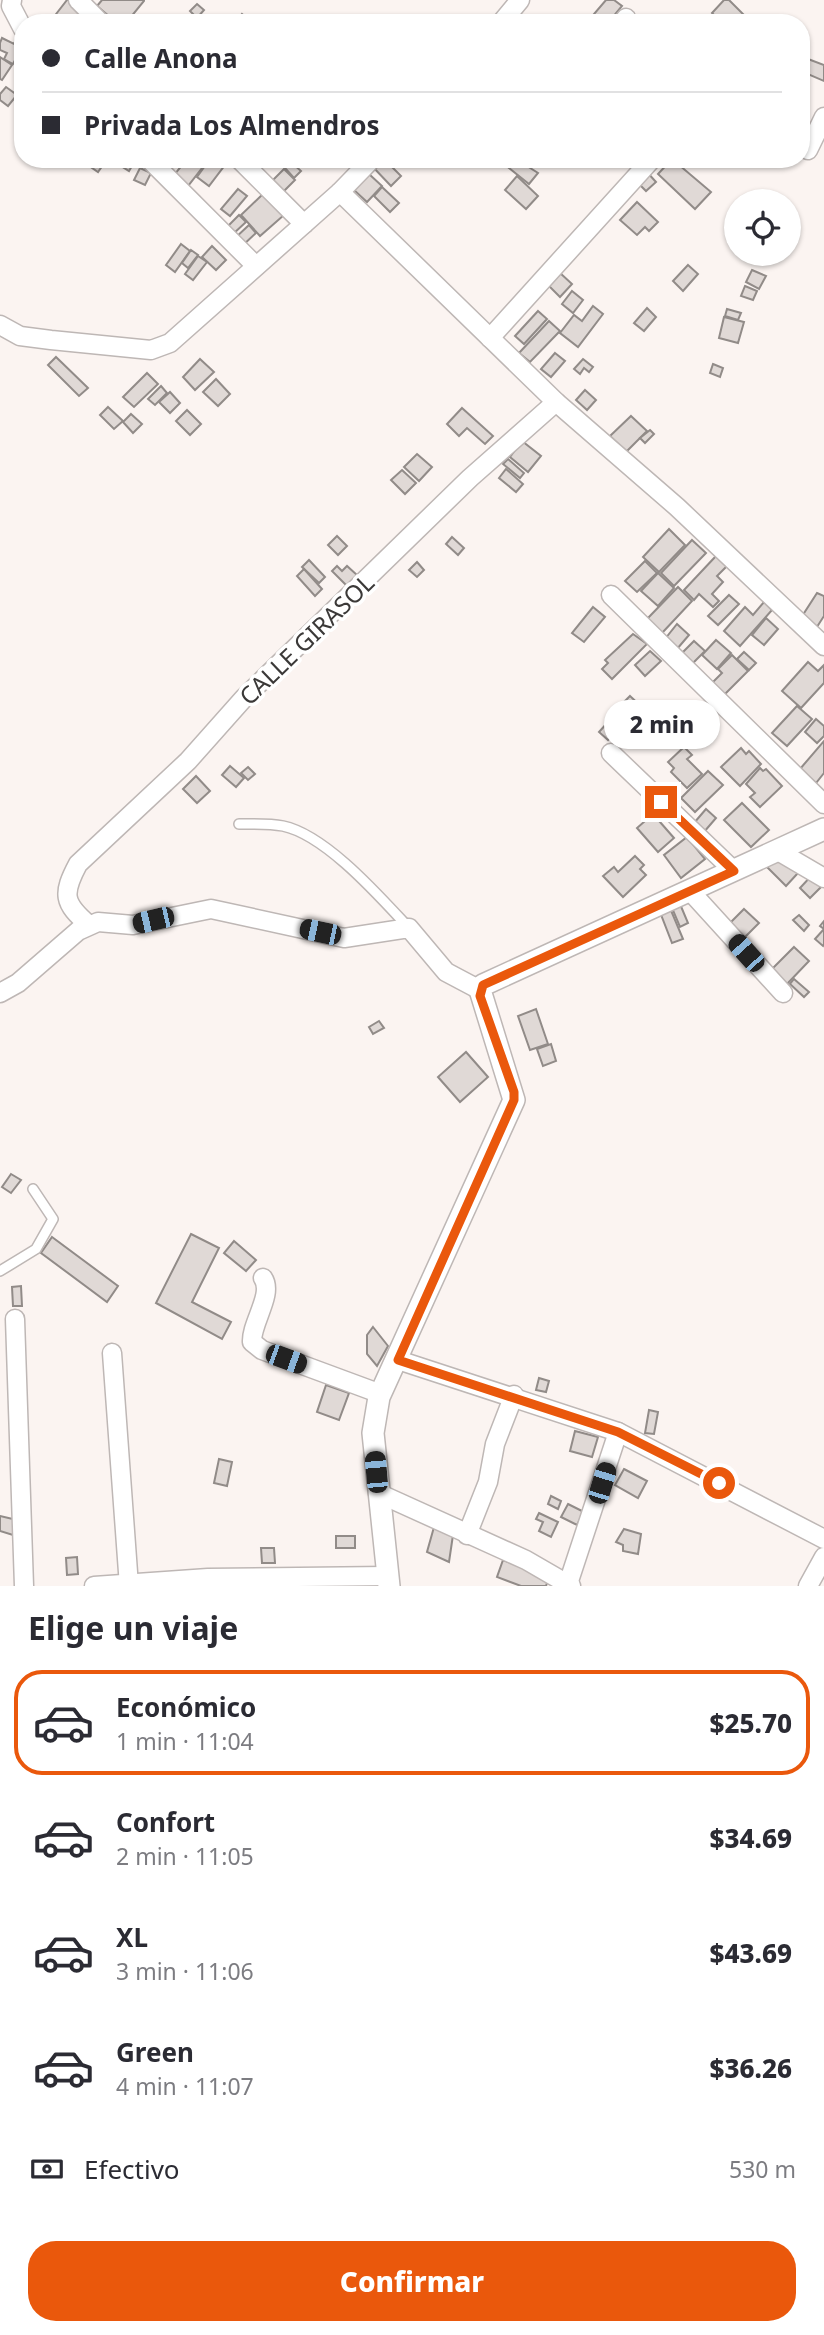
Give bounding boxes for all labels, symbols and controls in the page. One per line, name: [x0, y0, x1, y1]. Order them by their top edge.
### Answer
text: Calle Anona: [84, 40, 238, 76]
text: Privada Los Almendros: [84, 107, 380, 143]
map controls: [724, 189, 801, 266]
button: locate: [724, 189, 801, 266]
street label: CALLE GIRASOL: [231, 566, 381, 712]
callout: 2 min: [603, 700, 719, 750]
text: 2 min: [630, 708, 694, 740]
route end: [645, 786, 677, 818]
car: [131, 905, 176, 935]
car: [298, 917, 343, 947]
car: [725, 930, 768, 976]
car: [263, 1342, 310, 1376]
car: [364, 1450, 389, 1494]
car: [586, 1460, 619, 1506]
route start: [703, 1467, 735, 1499]
text: Elige un viaje: [28, 1606, 238, 1649]
text: Económico: [116, 1689, 256, 1725]
icon: car: [32, 1691, 95, 1754]
text: $25.70: [710, 1705, 792, 1741]
text: 1 min · 11:04: [116, 1725, 254, 1757]
text: Confort: [116, 1804, 215, 1840]
icon: car: [32, 1806, 95, 1869]
text: $34.69: [710, 1820, 792, 1856]
text: 2 min · 11:05: [116, 1840, 254, 1872]
text: XL: [116, 1919, 148, 1955]
icon: car: [32, 1921, 95, 1984]
text: $43.69: [710, 1935, 792, 1971]
text: 3 min · 11:06: [116, 1955, 254, 1987]
text: Green: [116, 2034, 194, 2070]
icon: car: [32, 2036, 95, 2099]
text: $36.26: [710, 2050, 792, 2086]
text: 4 min · 11:07: [116, 2070, 254, 2102]
icon: cash: [28, 2150, 66, 2188]
text: Efectivo: [84, 2151, 180, 2187]
text: 530 m: [729, 2153, 796, 2185]
button: Confirmar: [28, 2241, 796, 2321]

